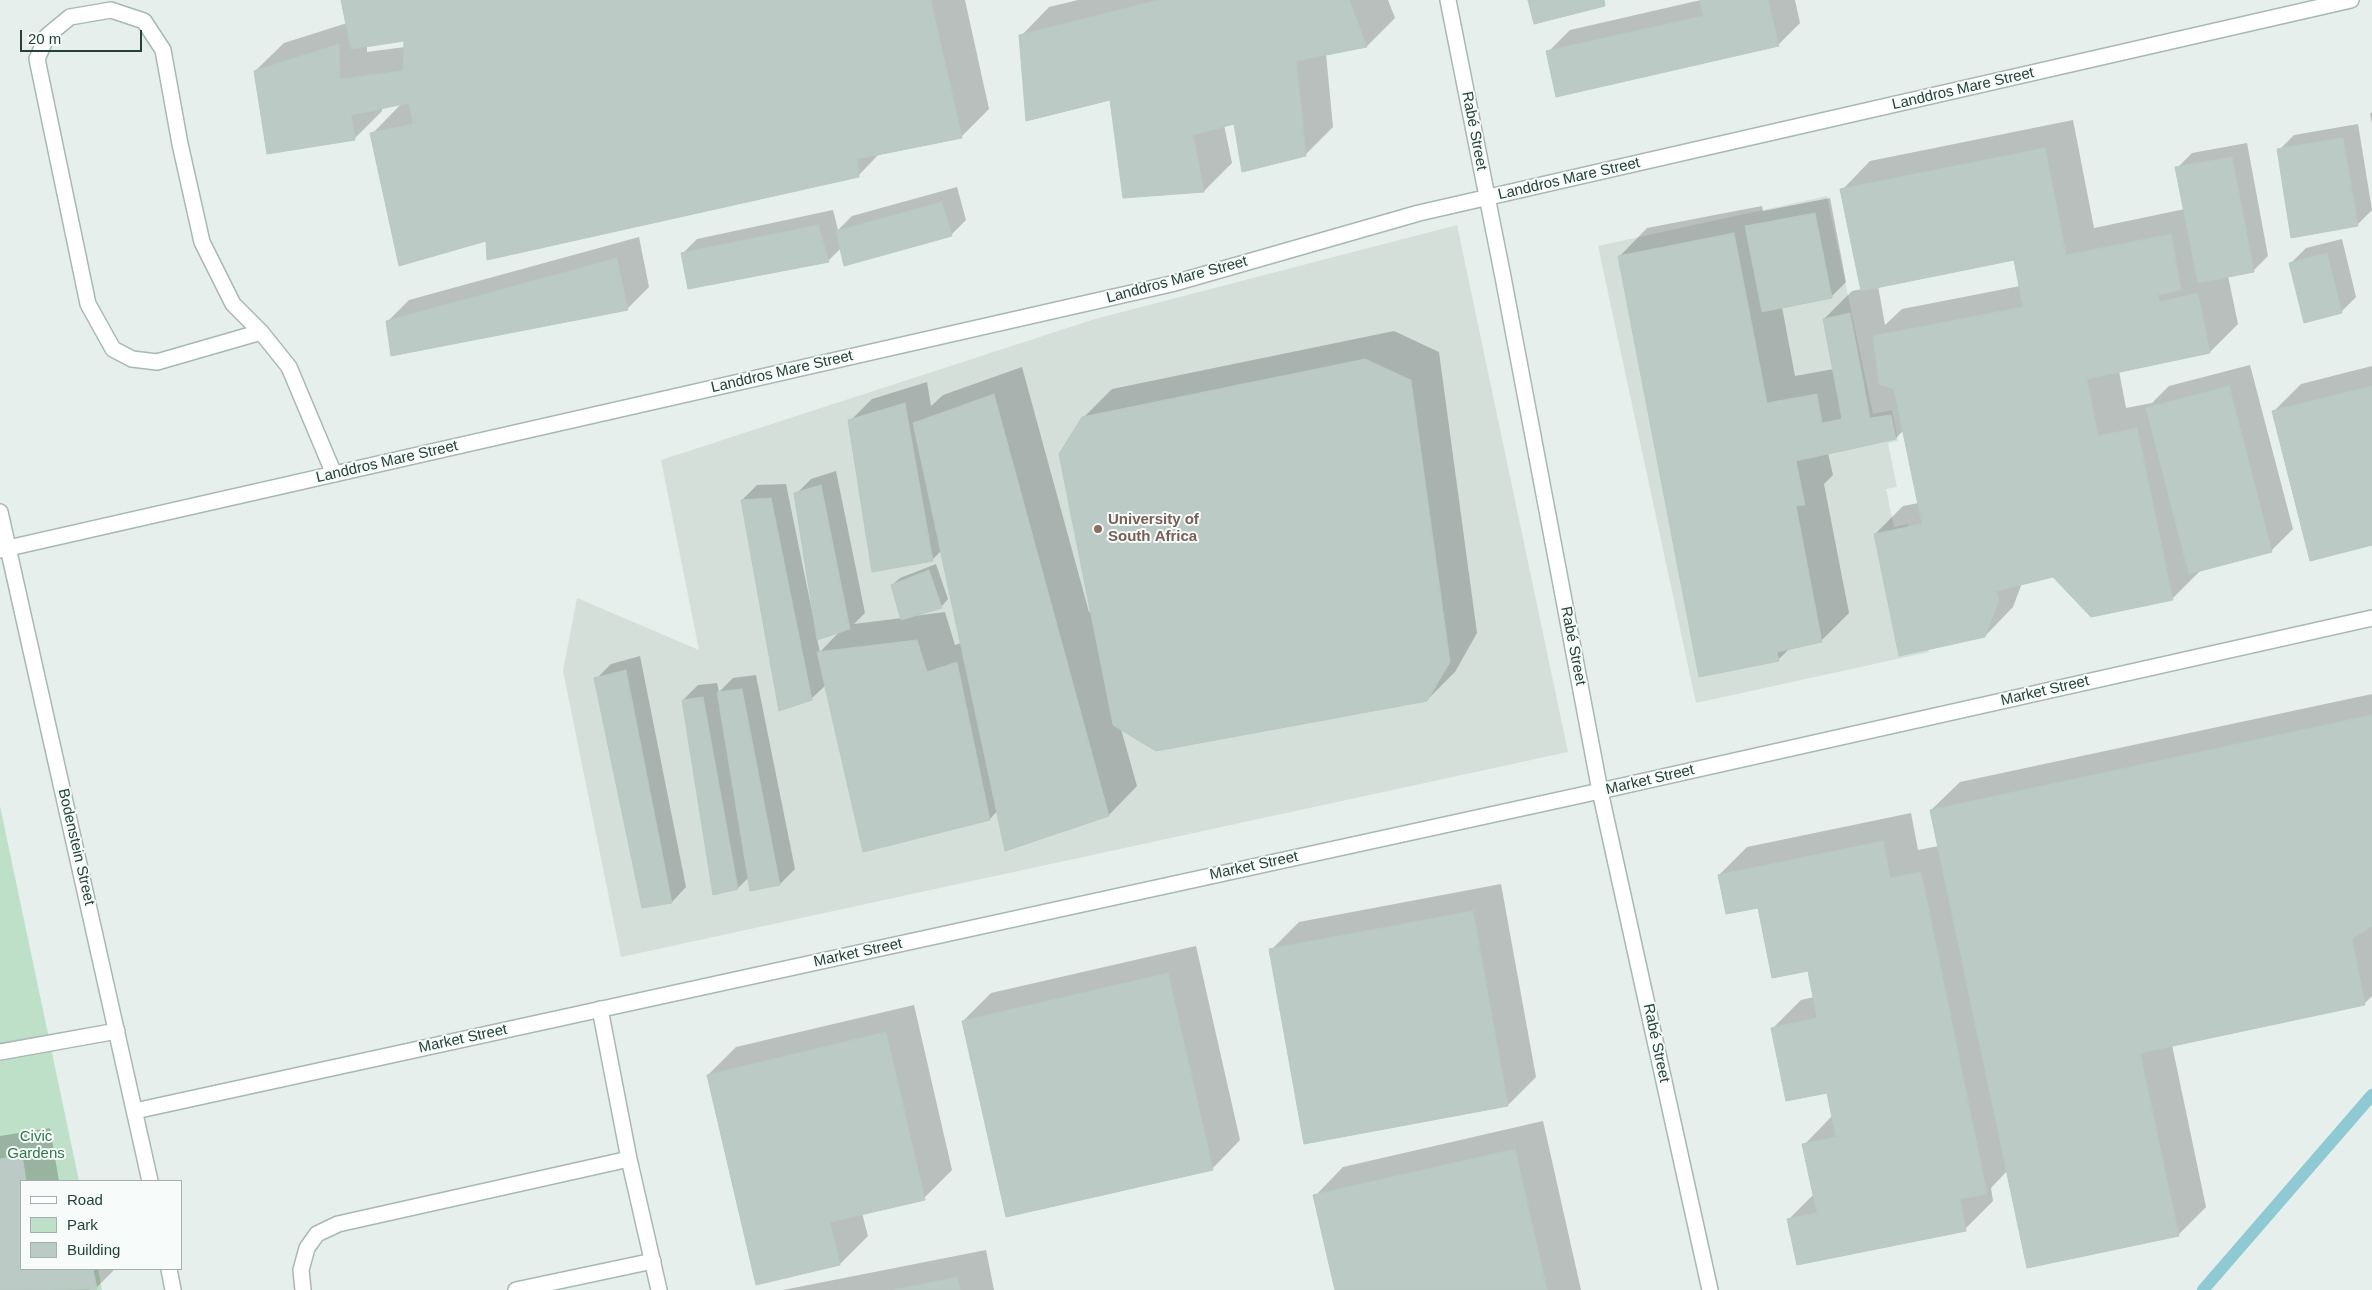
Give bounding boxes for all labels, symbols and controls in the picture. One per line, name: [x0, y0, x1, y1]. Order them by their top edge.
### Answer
scale bar: [22, 20, 145, 52]
text: 20 m: [28, 30, 61, 47]
street label: Landdros Mare Street: [1890, 64, 2036, 114]
street label: Rabé Street: [1458, 90, 1490, 172]
street label: Landdros Mare Street: [1496, 154, 1642, 204]
street label: Landdros Mare Street: [1105, 253, 1249, 307]
street label: Landdros Mare Street: [709, 347, 855, 397]
street label: Landdros Mare Street: [314, 437, 460, 487]
place label: University of South Africa: [1108, 511, 1199, 546]
marker: University of South Africa: [1092, 523, 1104, 535]
street label: Rabé Street: [1557, 605, 1589, 687]
street label: Market Street: [1999, 672, 2091, 710]
street label: Market Street: [1604, 761, 1696, 799]
street label: Bodenstein Street: [54, 787, 98, 907]
street label: Market Street: [1208, 848, 1300, 884]
street label: Market Street: [812, 935, 904, 971]
street label: Rabé Street: [1639, 1002, 1673, 1084]
street label: Market Street: [417, 1021, 509, 1057]
park label: Civic Gardens: [7, 1128, 65, 1163]
legend: [20, 1180, 182, 1270]
text: Road: [67, 1191, 103, 1208]
text: Park: [67, 1216, 98, 1233]
text: Building: [67, 1241, 120, 1258]

